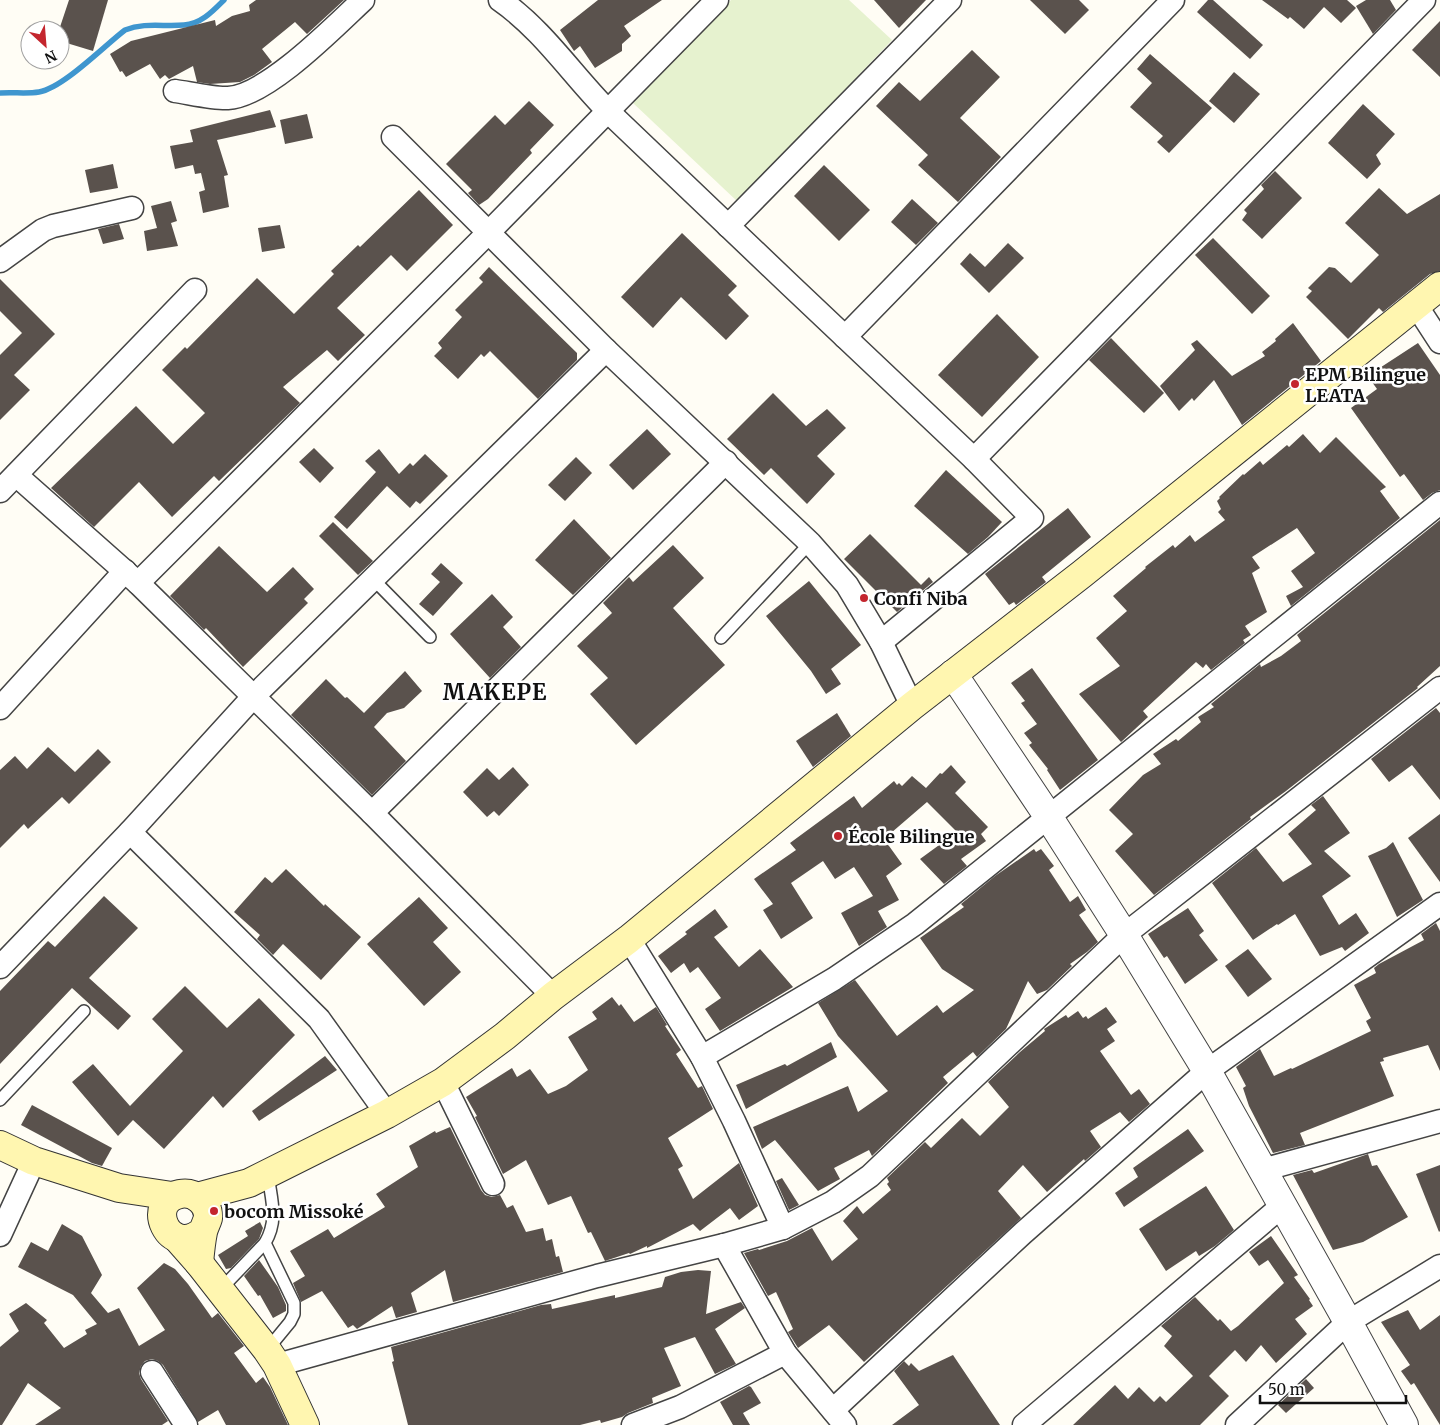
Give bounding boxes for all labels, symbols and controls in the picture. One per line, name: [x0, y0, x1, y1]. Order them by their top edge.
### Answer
north arrow: [20, 20, 70, 70]
text: N: [42, 46, 60, 67]
place label: EPM Bilingue LEATA: [1305, 363, 1426, 407]
marker: EPM Bilingue LEATA: [1289, 378, 1301, 390]
place label: Confi Niba: [874, 587, 968, 610]
marker: Confi Niba: [858, 592, 870, 604]
district label: MAKEPE: [443, 678, 547, 706]
place label: École Bilingue: [848, 825, 975, 848]
marker: École Bilingue: [832, 830, 844, 842]
place label: bocom Missoké: [224, 1200, 364, 1223]
marker: bocom Missoké: [208, 1205, 220, 1217]
scale bar: [1260, 1372, 1406, 1404]
text: 50 m: [1268, 1380, 1305, 1399]

